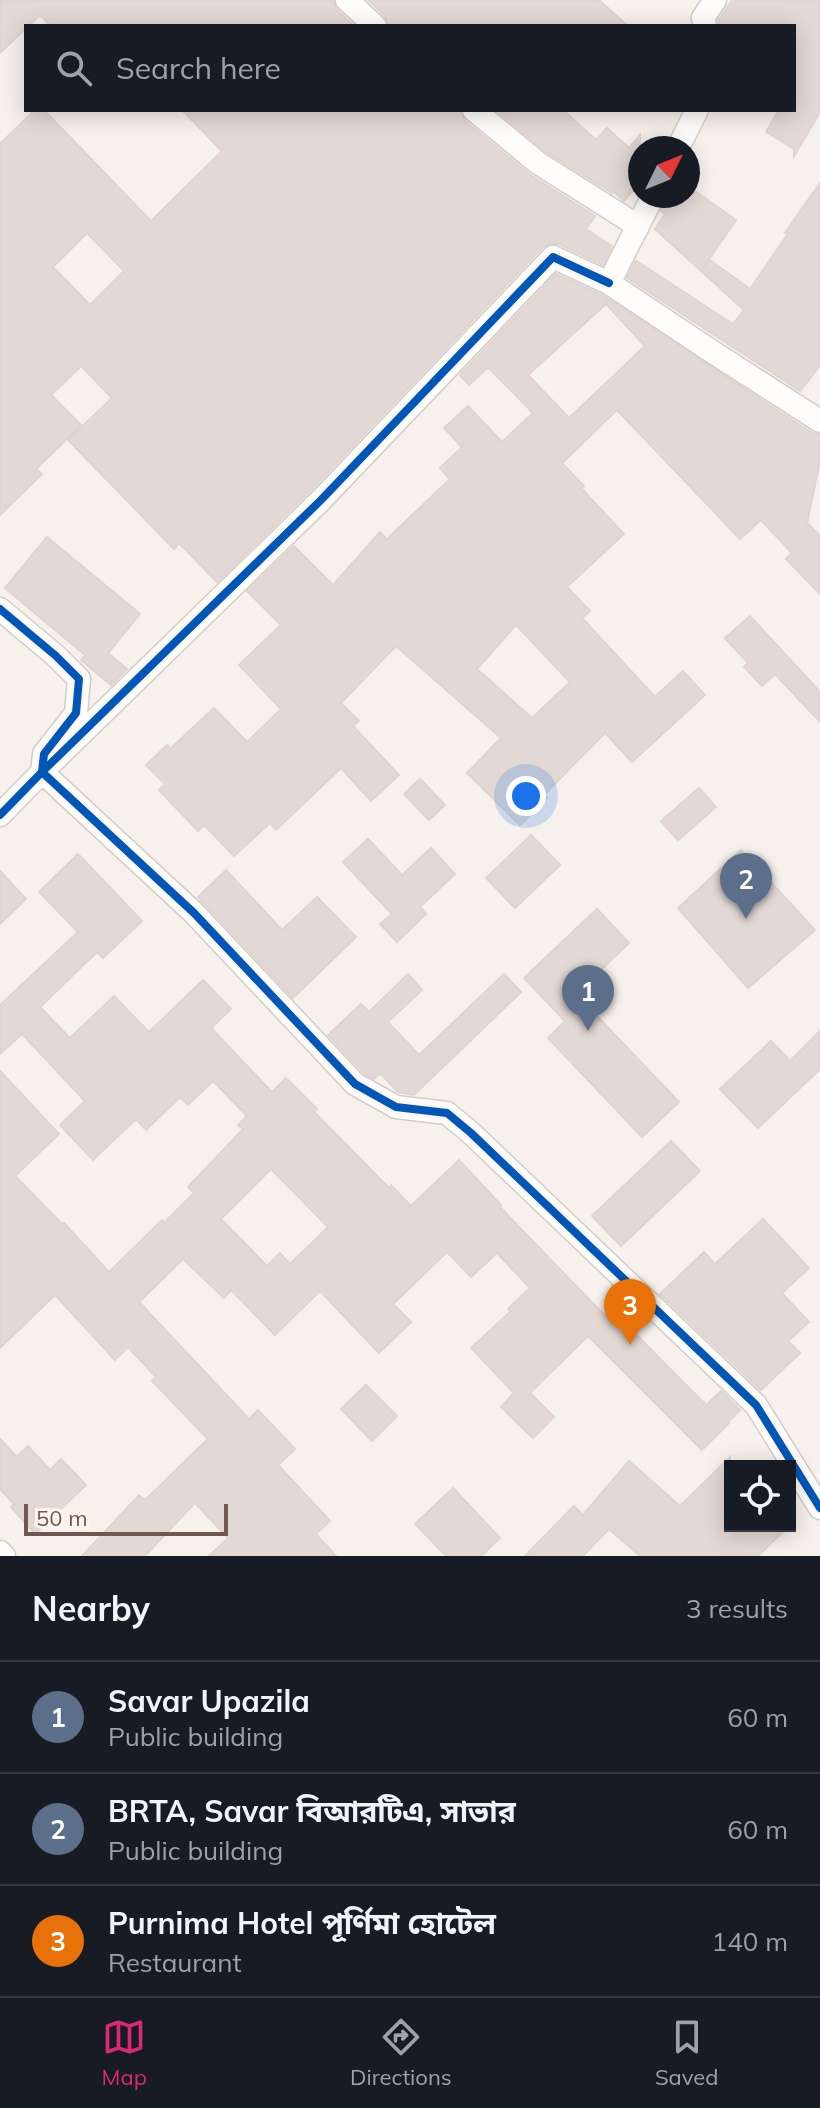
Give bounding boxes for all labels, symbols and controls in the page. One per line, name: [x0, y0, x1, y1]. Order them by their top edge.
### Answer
search box: [24, 24, 796, 112]
icon: search: [52, 46, 96, 90]
text: Search here: [116, 49, 281, 87]
north arrow: [628, 136, 700, 208]
your location: [506, 776, 546, 816]
pin: 2: [720, 853, 772, 919]
pin: 1: [562, 965, 614, 1031]
pin: 3: [604, 1279, 656, 1345]
map controls: [724, 1460, 796, 1532]
button: locate: [724, 1460, 796, 1532]
scale bar: [24, 1500, 228, 1536]
text: 50 m: [36, 1504, 87, 1532]
text: Nearby: [32, 1587, 150, 1630]
text: 3 results: [686, 1592, 788, 1625]
text: Savar Upazila: [108, 1682, 310, 1720]
text: 1: [50, 1701, 66, 1734]
text: 60 m: [727, 1701, 788, 1734]
text: Public building: [108, 1720, 283, 1753]
text: BRTA, Savar বিআরটিএ, সাভার: [108, 1792, 516, 1830]
text: 2: [50, 1813, 66, 1846]
text: 60 m: [727, 1813, 788, 1846]
text: Public building: [108, 1834, 283, 1867]
text: Purnima Hotel পূর্ণিমা হোটেল: [108, 1904, 496, 1942]
text: 3: [50, 1925, 66, 1958]
text: 140 m: [712, 1925, 788, 1958]
text: Restaurant: [108, 1946, 242, 1979]
tab: Map: [102, 2015, 147, 2091]
tab: Directions: [350, 2015, 452, 2091]
tab: Saved: [655, 2015, 718, 2091]

